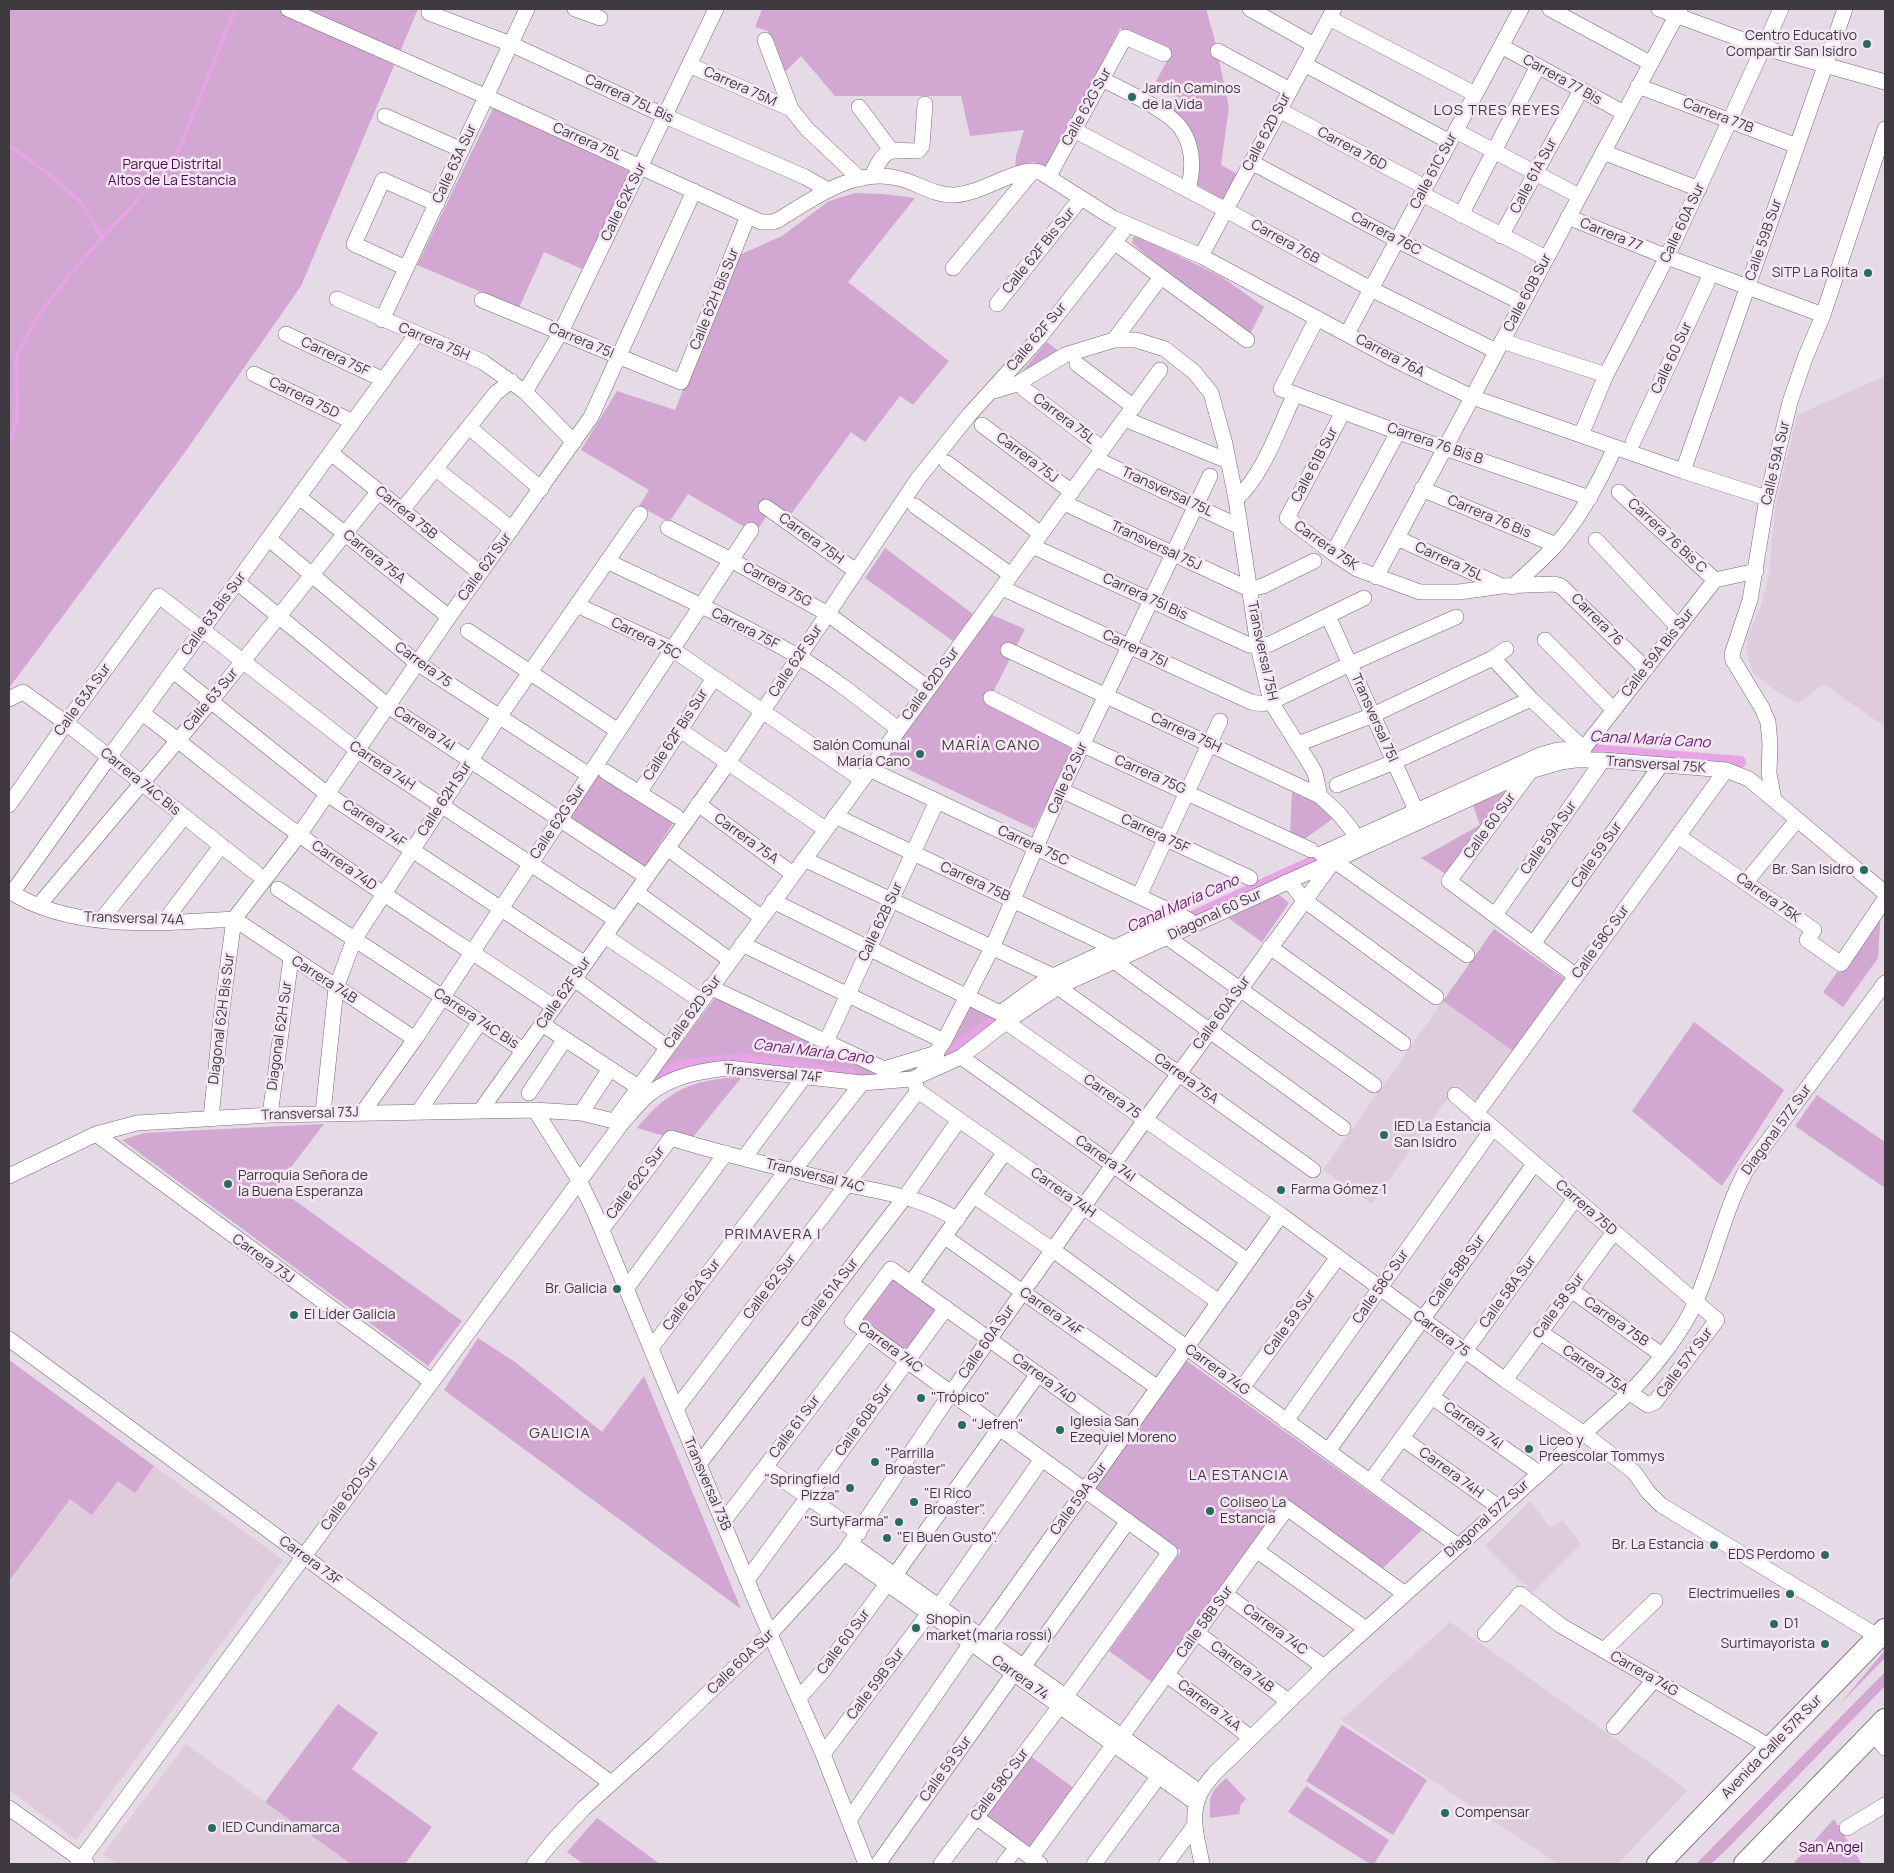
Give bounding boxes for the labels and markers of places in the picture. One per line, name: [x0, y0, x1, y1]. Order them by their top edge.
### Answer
place label: Centro Educativo Compartir San Isidro: [1726, 28, 1857, 60]
marker: Centro Educativo Compartir San Isidro: [1861, 38, 1873, 50]
place label: Jardín Caminos de la Vida: [1142, 81, 1241, 114]
marker: Jardín Caminos de la Vida: [1126, 91, 1138, 103]
place label: SITP La Rolita: [1772, 265, 1858, 281]
marker: SITP La Rolita: [1862, 267, 1874, 279]
place label: Salón Comunal María Cano: [813, 738, 910, 770]
marker: Salón Comunal María Cano: [914, 748, 926, 760]
place label: Br. San Isidro: [1772, 862, 1854, 878]
marker: Br. San Isidro: [1858, 864, 1870, 876]
place label: IED La Estancia San Isidro: [1394, 1119, 1491, 1152]
marker: IED La Estancia San Isidro: [1378, 1129, 1390, 1141]
place label: Parroquia Señora de la Buena Esperanza: [238, 1168, 368, 1200]
marker: Parroquia Señora de la Buena Esperanza: [222, 1178, 234, 1190]
place label: Farma Gómez 1: [1291, 1182, 1387, 1198]
marker: Farma Gómez 1: [1275, 1184, 1287, 1196]
place label: Br. Galicia: [545, 1281, 607, 1297]
marker: Br. Galicia: [611, 1283, 623, 1295]
place label: El Líder Galicia: [304, 1307, 396, 1323]
marker: El Líder Galicia: [288, 1309, 300, 1321]
place label: "Trópico": [931, 1390, 990, 1406]
marker: "Trópico": [915, 1392, 927, 1404]
place label: Iglesia San Ezequiel Moreno: [1070, 1414, 1177, 1446]
place label: "Jefren": [972, 1417, 1024, 1433]
marker: "Jefren": [956, 1419, 968, 1431]
marker: Iglesia San Ezequiel Moreno: [1054, 1424, 1066, 1436]
place label: Liceo y Preescolar Tommys: [1539, 1433, 1665, 1465]
marker: Liceo y Preescolar Tommys: [1523, 1443, 1535, 1455]
place label: "Parrilla Broaster": [885, 1446, 946, 1478]
marker: "Parrilla Broaster": [869, 1456, 881, 1468]
place label: "Springfield Pizza": [764, 1472, 840, 1504]
marker: "Springfield Pizza": [844, 1482, 856, 1494]
place label: "El Rico Broaster".: [924, 1486, 986, 1518]
place label: Coliseo La Estancia: [1220, 1495, 1286, 1528]
marker: "El Rico Broaster".: [908, 1496, 920, 1508]
marker: Coliseo La Estancia: [1204, 1505, 1216, 1517]
place label: "SurtyFarma": [804, 1514, 889, 1530]
marker: "SurtyFarma": [893, 1516, 905, 1528]
place label: "El Buen Gusto".: [897, 1530, 997, 1546]
marker: "El Buen Gusto".: [881, 1532, 893, 1544]
place label: Br. La Estancia: [1612, 1537, 1704, 1553]
marker: Br. La Estancia: [1708, 1539, 1720, 1551]
place label: EDS Perdomo: [1728, 1547, 1815, 1563]
marker: EDS Perdomo: [1819, 1549, 1831, 1561]
place label: Electrimuelles: [1688, 1586, 1780, 1602]
marker: Electrimuelles: [1784, 1588, 1796, 1600]
place label: Shopin market(maria rossi): [926, 1612, 1053, 1644]
place label: D1: [1784, 1616, 1799, 1632]
marker: D1: [1768, 1618, 1780, 1630]
marker: Shopin market(maria rossi): [910, 1622, 922, 1634]
place label: Surtimayorista: [1720, 1636, 1815, 1652]
marker: Surtimayorista: [1819, 1638, 1831, 1650]
place label: Compensar: [1455, 1805, 1530, 1821]
marker: Compensar: [1439, 1807, 1451, 1819]
place label: IED Cundinamarca: [222, 1820, 340, 1836]
marker: IED Cundinamarca: [206, 1822, 218, 1834]

